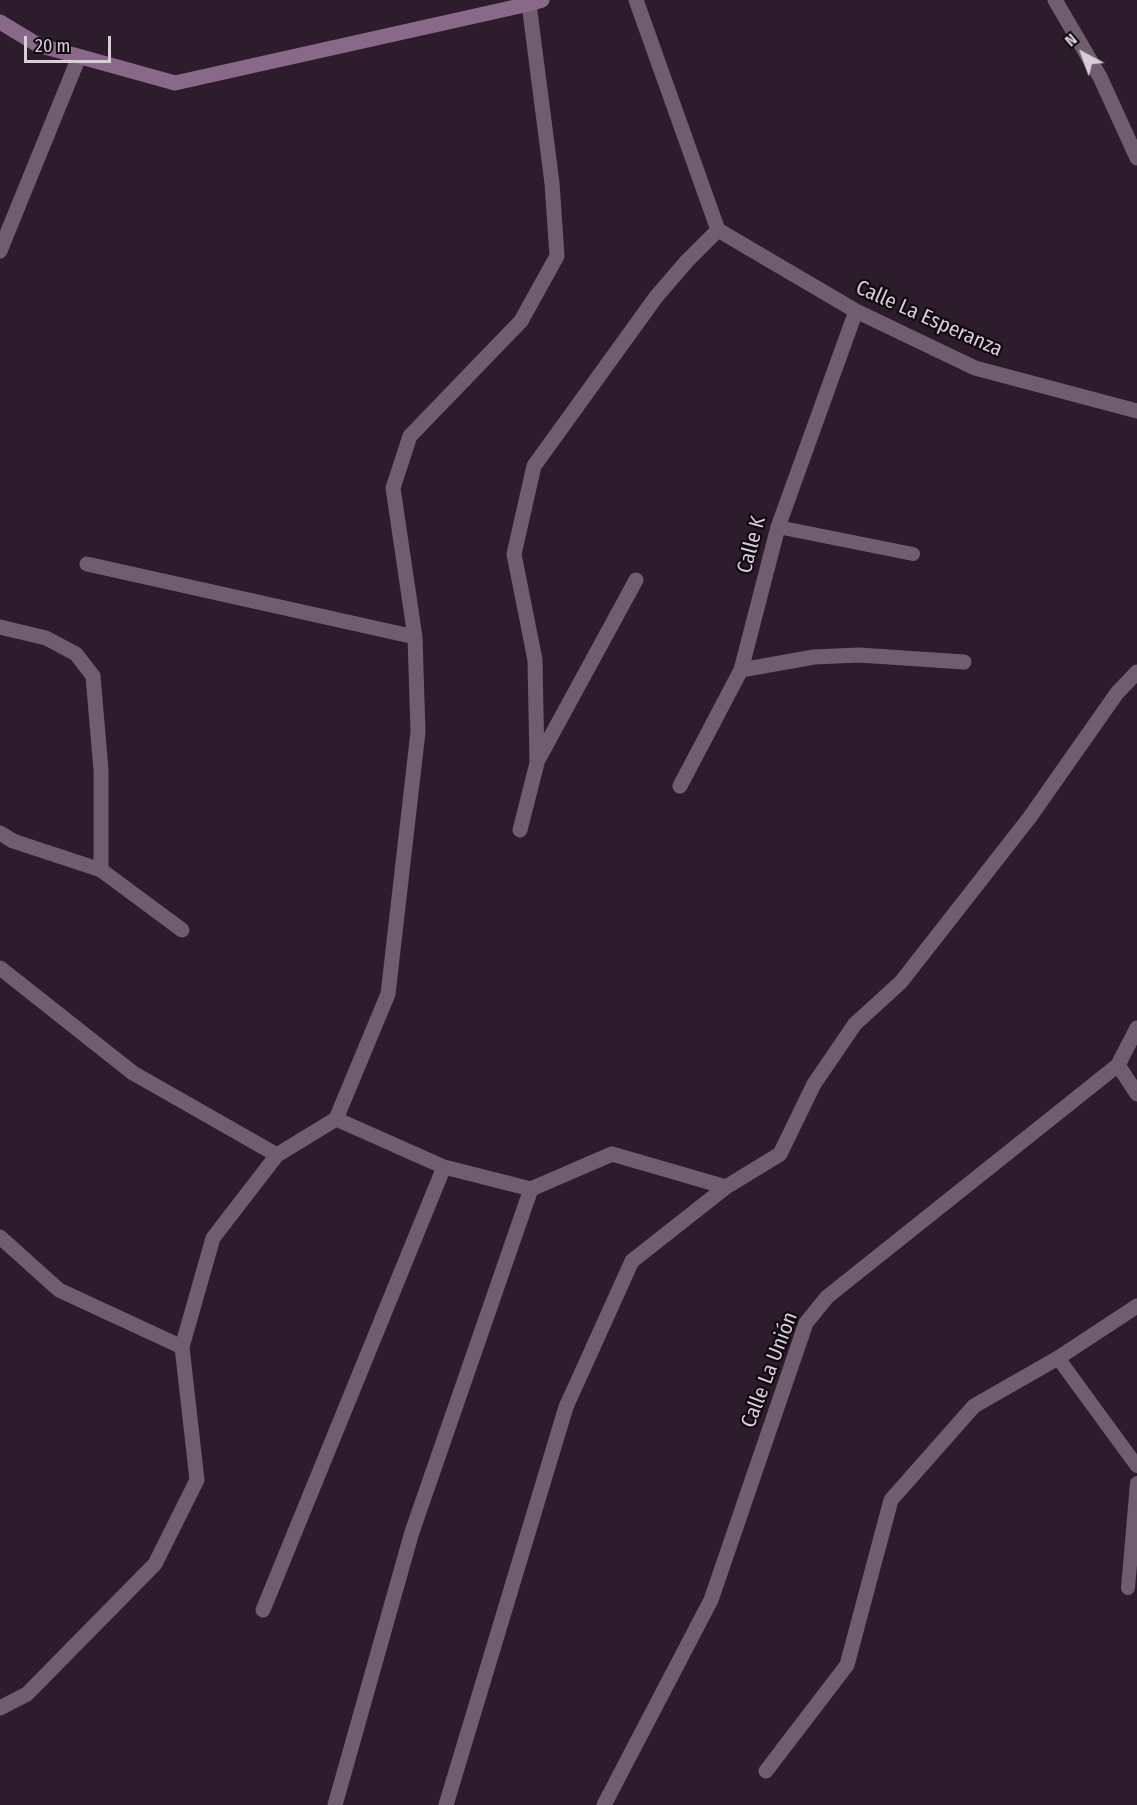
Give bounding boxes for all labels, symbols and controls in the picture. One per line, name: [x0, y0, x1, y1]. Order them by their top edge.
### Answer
scale bar: [27, 24, 114, 62]
north arrow: [1053, 24, 1113, 84]
text: N: [1061, 30, 1081, 50]
text: 20 m: [35, 35, 70, 57]
street label: Calle La Esperanza: [852, 275, 1006, 363]
street label: Calle K: [732, 514, 772, 576]
street label: Calle La Unión: [736, 1309, 804, 1431]

